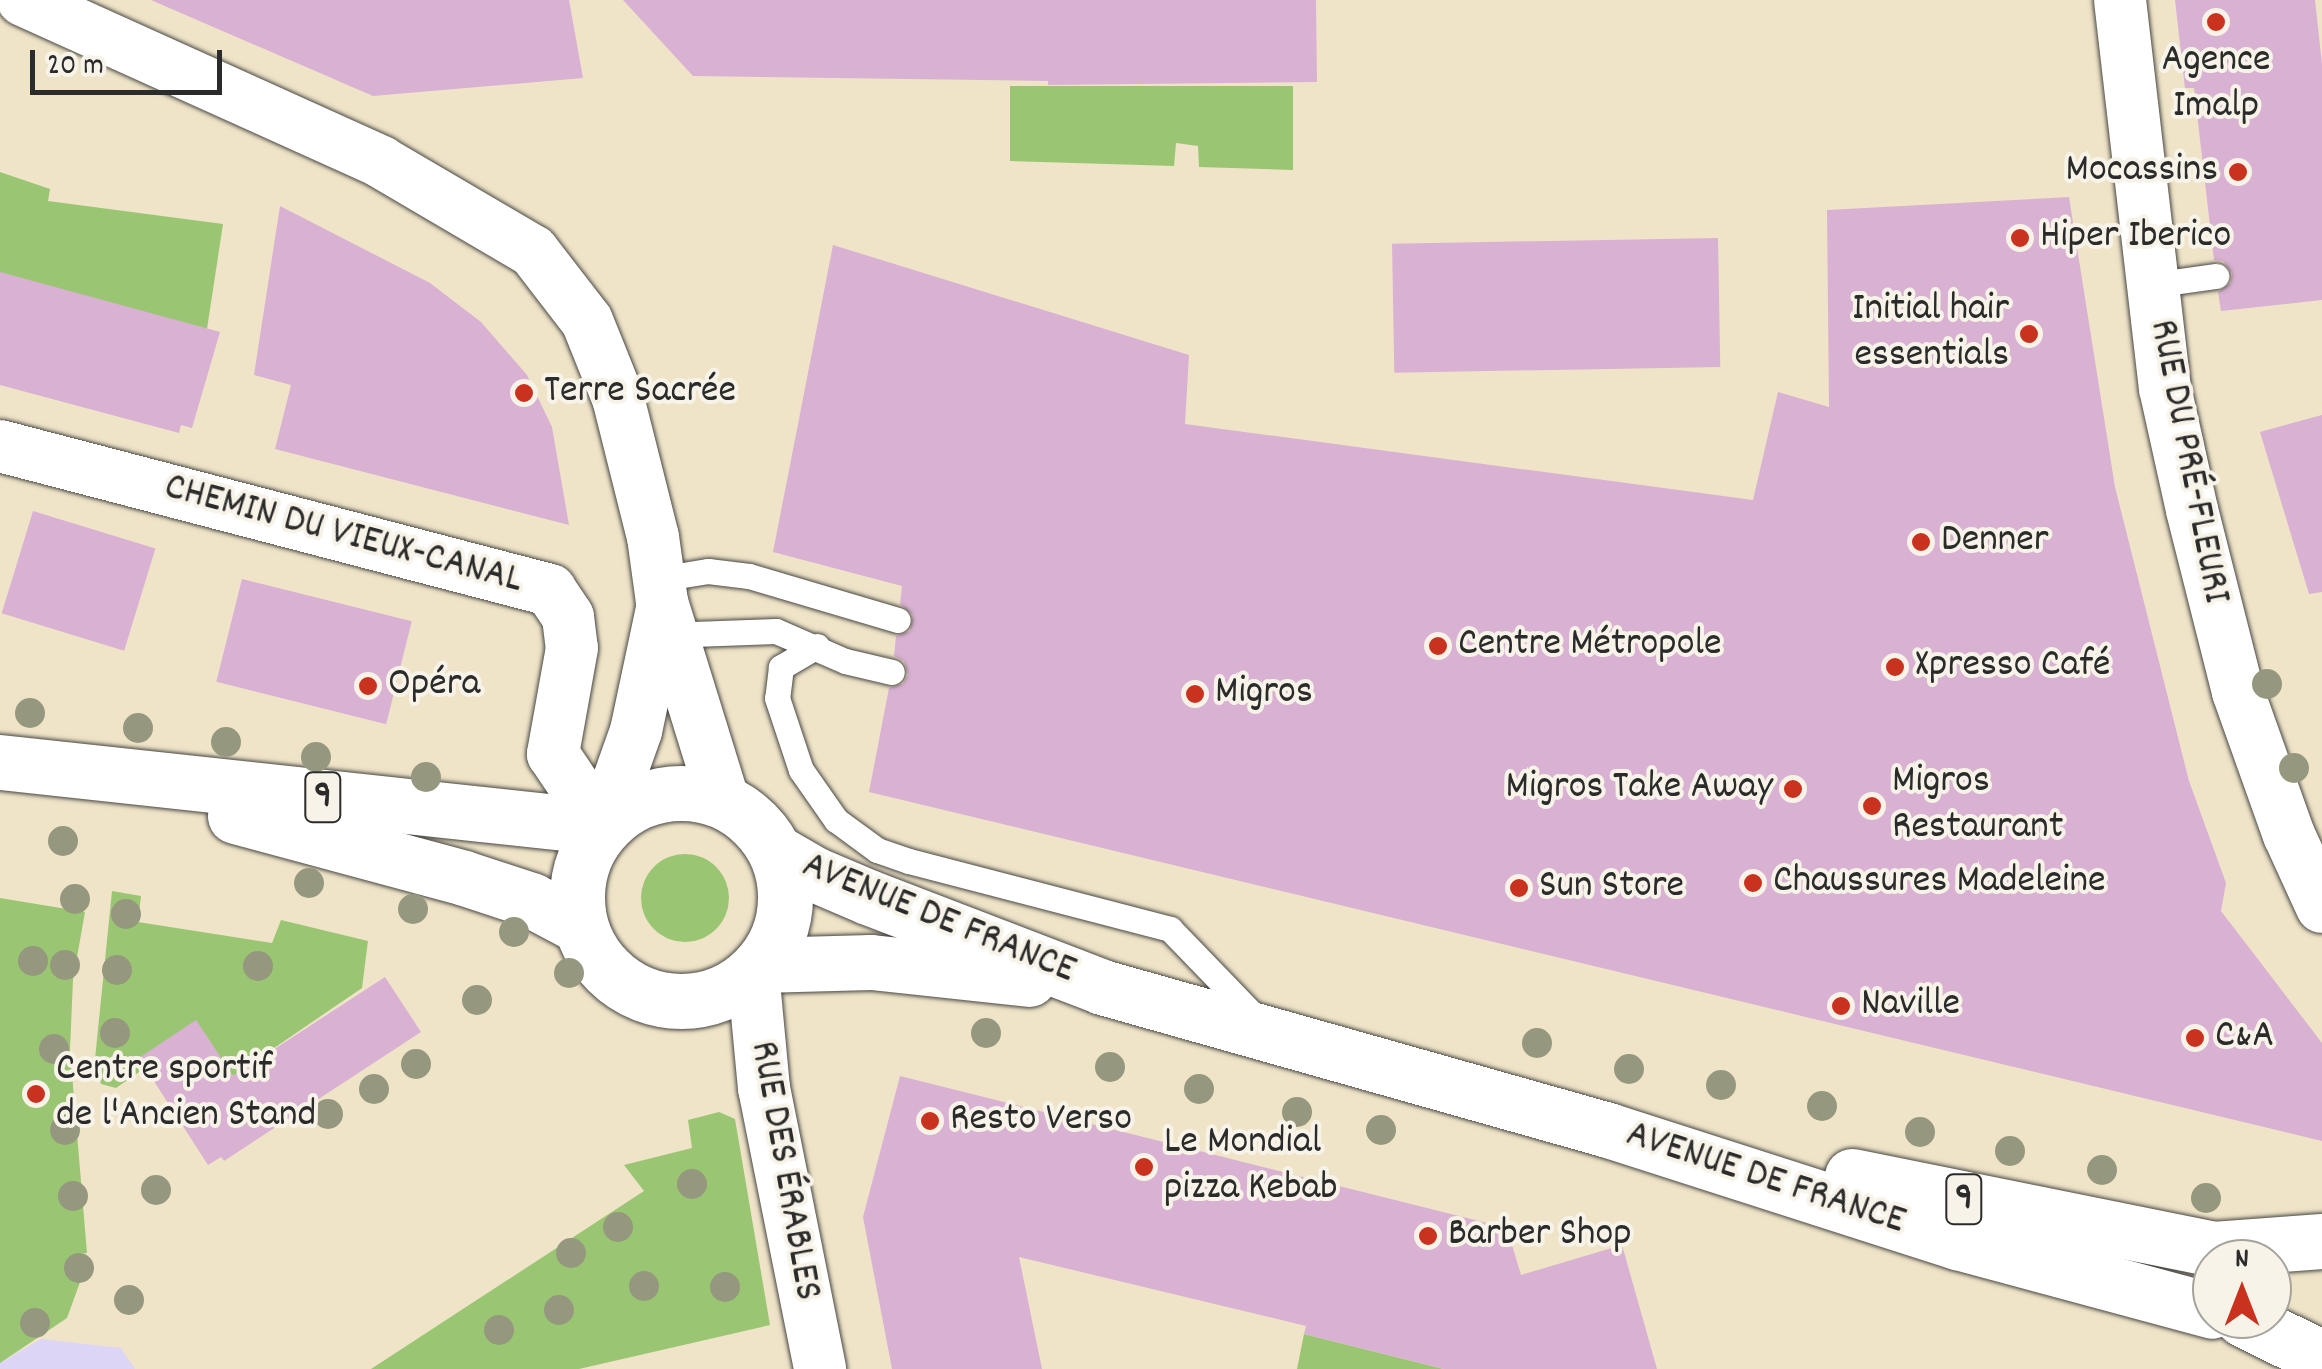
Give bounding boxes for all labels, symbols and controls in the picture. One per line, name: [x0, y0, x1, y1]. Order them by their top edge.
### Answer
marker: Agence Imalp: [2205, 11, 2227, 33]
scale bar: [35, 30, 228, 92]
place label: Agence Imalp: [2161, 38, 2271, 132]
text: 20 m: [47, 46, 104, 89]
place label: Mocassins: [2066, 148, 2218, 196]
marker: Mocassins: [2227, 161, 2249, 183]
place label: Hiper Iberico: [2040, 214, 2231, 262]
marker: Hiper Iberico: [2009, 227, 2031, 249]
place label: Initial hair essentials: [1852, 287, 2009, 381]
street label: RUE DU PRÉ-FLEURI: [2136, 316, 2238, 608]
marker: Initial hair essentials: [2018, 323, 2040, 345]
place label: Terre Sacrée: [544, 369, 736, 417]
marker: Terre Sacrée: [513, 382, 535, 404]
street label: CHEMIN DU VIEUX-CANAL: [159, 465, 527, 607]
place label: Denner: [1941, 518, 2049, 566]
marker: Denner: [1910, 531, 1932, 553]
place label: Centre Métropole: [1458, 622, 1722, 670]
marker: Centre Métropole: [1427, 635, 1449, 657]
place label: Xpresso Café: [1915, 643, 2110, 691]
marker: Xpresso Café: [1884, 656, 1906, 678]
place label: Opéra: [388, 662, 480, 710]
place label: Migros: [1215, 670, 1313, 718]
marker: Opéra: [357, 675, 379, 697]
marker: Migros: [1184, 683, 1206, 705]
place label: Migros Restaurant: [1892, 759, 2064, 853]
road number: 9: [303, 764, 343, 830]
place label: Migros Take Away: [1506, 765, 1773, 813]
marker: Migros Take Away: [1782, 778, 1804, 800]
marker: Migros Restaurant: [1861, 795, 1883, 817]
street label: AVENUE DE FRANCE: [794, 843, 1082, 997]
place label: Chaussures Madeleine: [1773, 859, 2106, 907]
place label: Sun Store: [1539, 864, 1684, 912]
marker: Chaussures Madeleine: [1742, 872, 1764, 894]
marker: Sun Store: [1508, 877, 1530, 899]
place label: Naville: [1861, 982, 1960, 1030]
marker: Naville: [1830, 995, 1852, 1017]
place label: C&A: [2215, 1014, 2274, 1062]
marker: C&A: [2184, 1027, 2206, 1049]
street label: RUE DES ÉRABLES: [737, 1038, 829, 1304]
place label: Centre sportif de l'Ancien Stand: [56, 1047, 316, 1141]
marker: Centre sportif de l'Ancien Stand: [25, 1083, 47, 1105]
place label: Resto Verso: [950, 1097, 1132, 1145]
marker: Resto Verso: [919, 1110, 941, 1132]
street label: AVENUE DE FRANCE: [1619, 1112, 1911, 1248]
place label: Le Mondial pizza Kebab: [1164, 1120, 1338, 1214]
marker: Le Mondial pizza Kebab: [1133, 1156, 1155, 1178]
road number: 9: [1944, 1166, 1984, 1232]
place label: Barber Shop: [1448, 1212, 1632, 1260]
marker: Barber Shop: [1417, 1225, 1439, 1247]
north arrow: [2192, 1239, 2292, 1339]
text: N: [2235, 1241, 2249, 1281]

